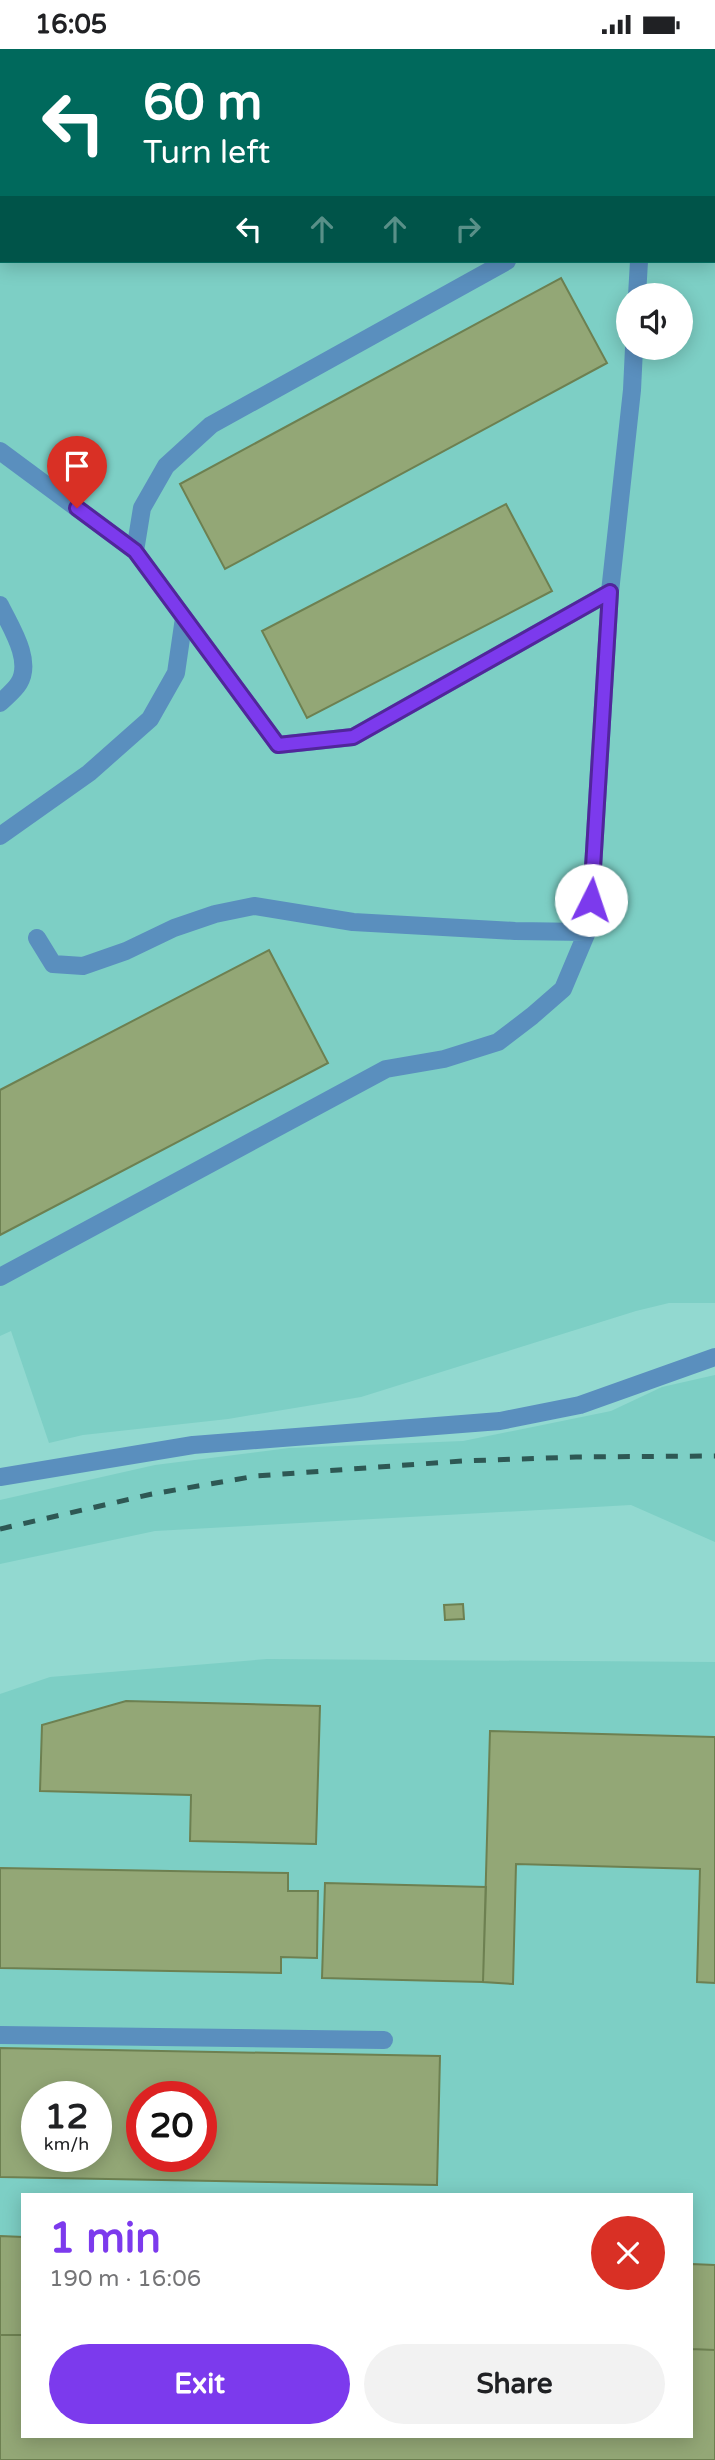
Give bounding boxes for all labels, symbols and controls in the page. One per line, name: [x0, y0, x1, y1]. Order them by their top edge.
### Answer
text: 16:05: [35, 9, 107, 40]
text: 60 m: [143, 74, 262, 133]
icon: left: [28, 77, 119, 168]
text: Turn left: [143, 134, 270, 172]
icon: left: [230, 210, 268, 248]
icon: ahead: [303, 210, 341, 248]
icon: ahead: [376, 210, 414, 248]
icon: right: [449, 210, 487, 248]
map controls: [616, 283, 693, 360]
button: sound: [616, 283, 693, 360]
pin: [47, 436, 107, 508]
icon: arrive: [58, 447, 96, 485]
position arrow: [554, 863, 628, 937]
speed limit sign: 20: [126, 2081, 217, 2172]
text: 12: [45, 2096, 88, 2138]
text: km/h: [44, 2133, 89, 2155]
text: 1 min: [49, 2213, 161, 2264]
button: close: [591, 2216, 665, 2290]
text: 190 m · 16:06: [49, 2265, 201, 2293]
button: Exit: [49, 2344, 350, 2424]
button: Share: [364, 2344, 665, 2424]

